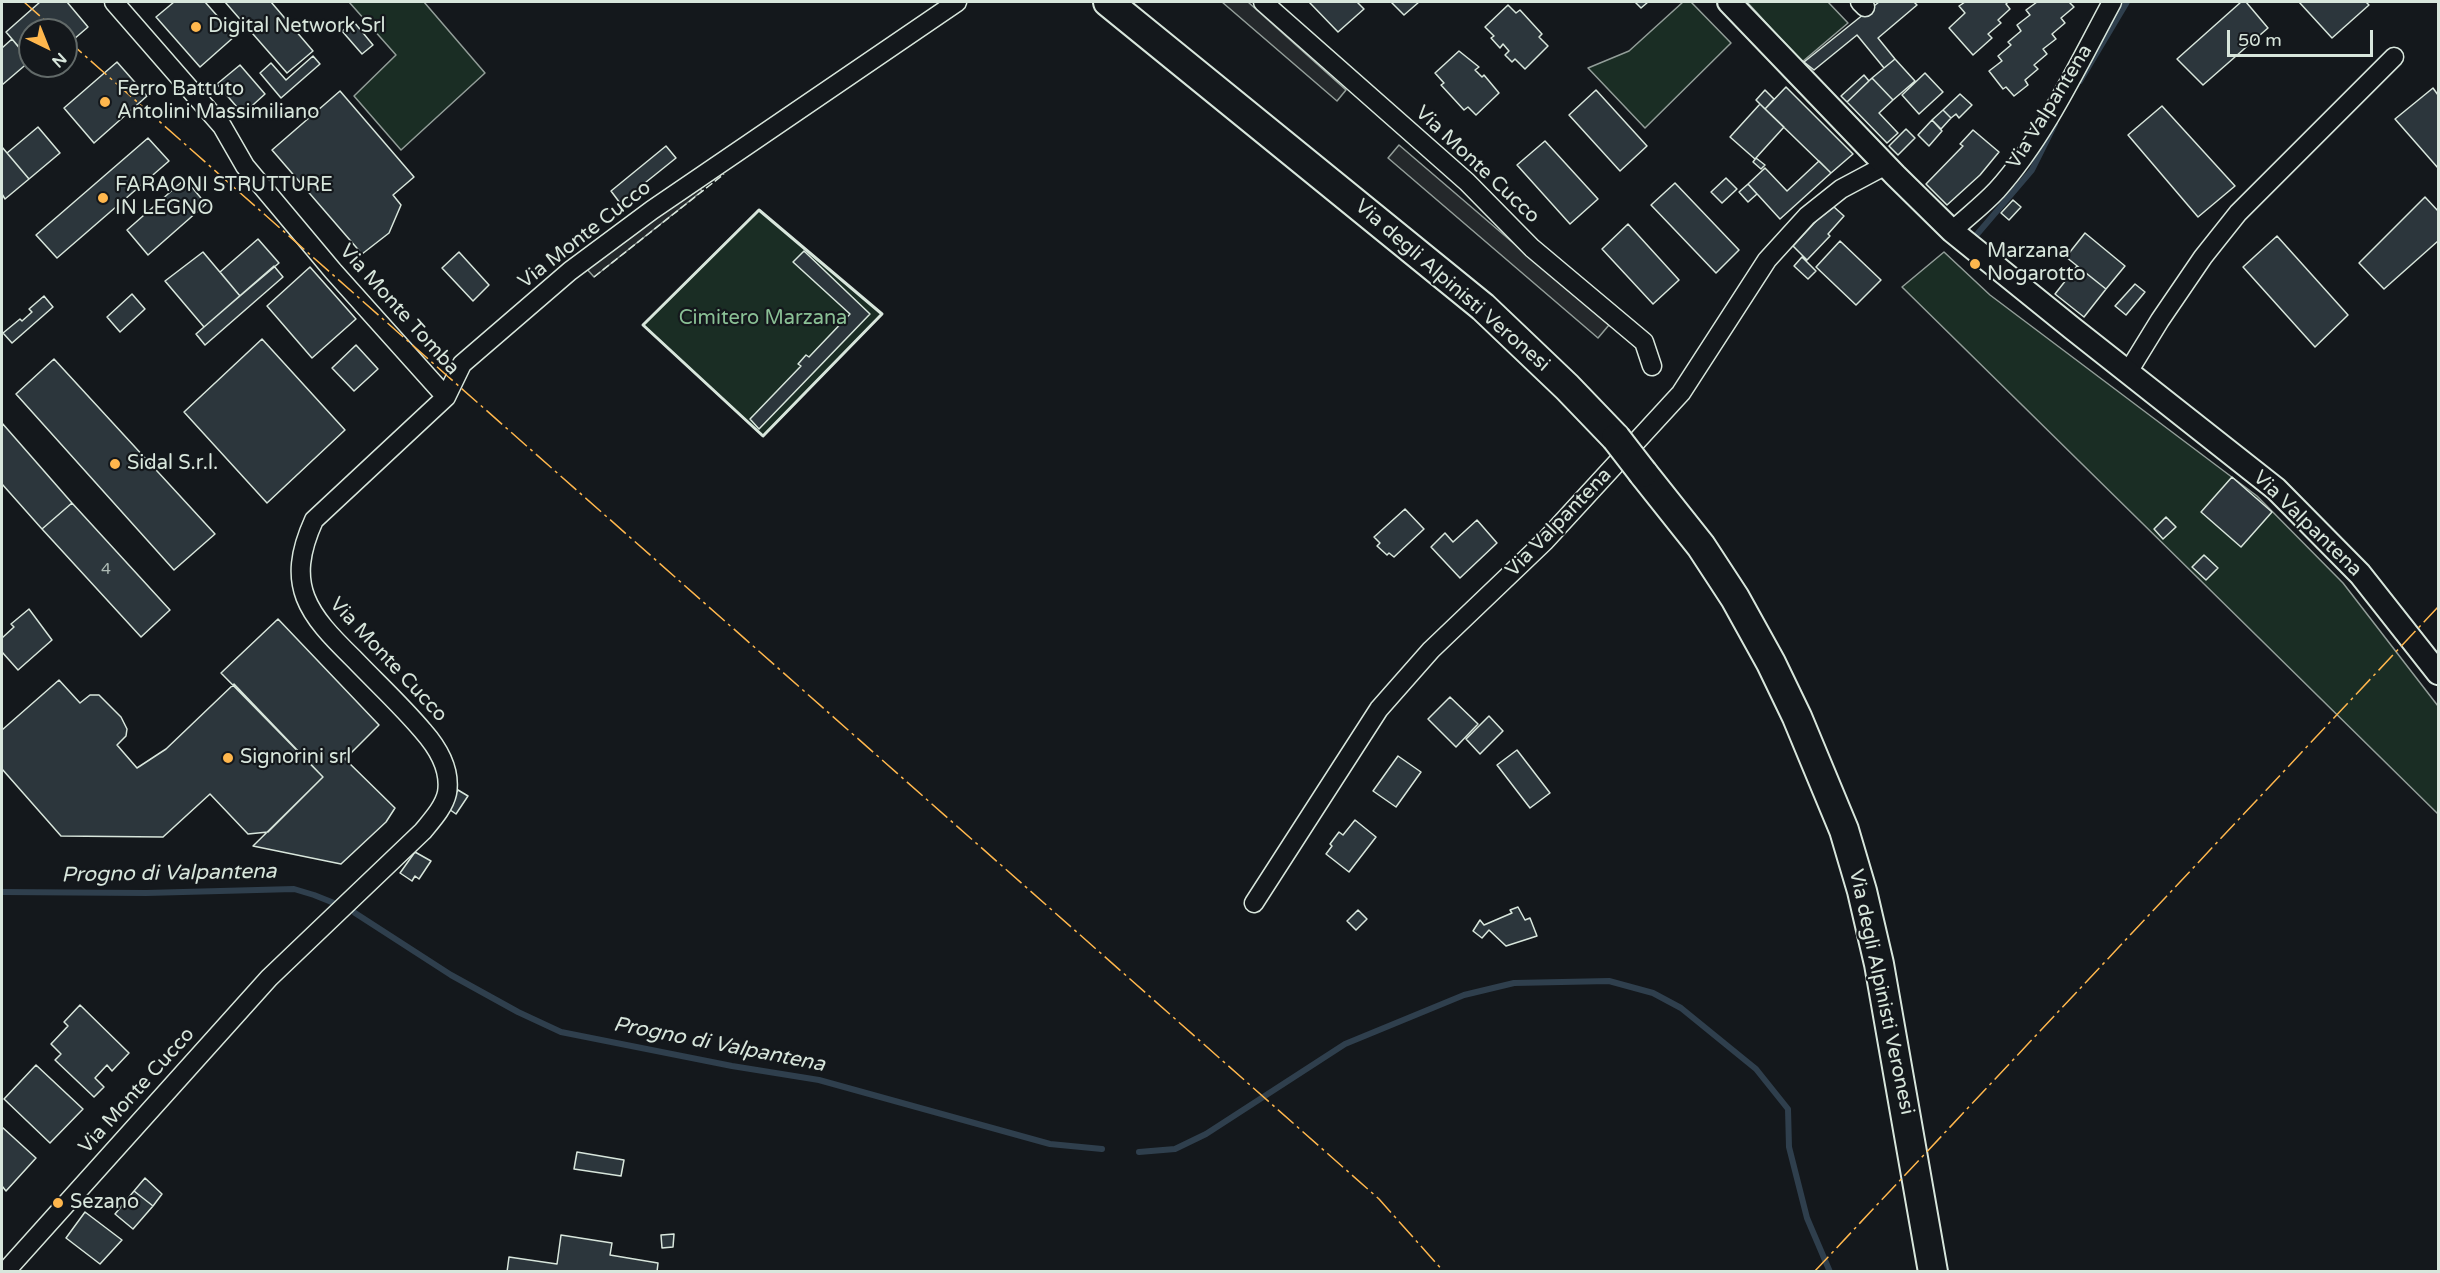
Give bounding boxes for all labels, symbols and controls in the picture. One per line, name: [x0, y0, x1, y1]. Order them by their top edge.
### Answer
place label: Digital Network Srl: [208, 15, 386, 39]
north arrow: [18, 18, 78, 78]
scale bar: [2230, 18, 2376, 56]
marker: Digital Network Srl: [189, 20, 203, 34]
text: 50 m: [2238, 29, 2282, 51]
street label: Via Valpantena: [2002, 40, 2098, 174]
text: N: [47, 48, 70, 71]
place label: Ferro Battuto Antolini Massimiliano: [117, 78, 319, 125]
marker: Ferro Battuto Antolini Massimiliano: [98, 95, 112, 109]
street label: Via Monte Cucco: [1410, 101, 1544, 229]
place label: FARAONI STRUTTURE IN LEGNO: [115, 174, 333, 221]
street label: Via Monte Cucco: [514, 176, 656, 294]
marker: FARAONI STRUTTURE IN LEGNO: [96, 191, 110, 205]
street label: Via degli Alpinisti Veronesi: [1350, 195, 1554, 377]
street label: Via Monte Tomba: [334, 240, 464, 380]
place label: Marzana Nogarotto: [1987, 240, 2086, 287]
marker: Marzana Nogarotto: [1968, 257, 1982, 271]
park label: Cimitero Marzana: [679, 307, 847, 331]
place label: Sidal S.r.l.: [127, 452, 218, 476]
marker: Sidal S.r.l.: [108, 457, 122, 471]
street label: Via Valpantena: [1501, 464, 1617, 582]
street label: Via Valpantena: [2248, 466, 2366, 582]
house number: 4: [101, 560, 111, 580]
street label: Via Monte Cucco: [324, 593, 452, 727]
place label: Signorini srl: [240, 746, 351, 770]
marker: Signorini srl: [221, 751, 235, 765]
water label: Progno di Valpantena: [61, 860, 277, 888]
street label: Via degli Alpinisti Veronesi: [1843, 867, 1919, 1117]
water label: Progno di Valpantena: [611, 1012, 827, 1078]
street label: Via Monte Cucco: [74, 1023, 200, 1159]
place label: Sezano: [70, 1191, 139, 1215]
marker: Sezano: [51, 1196, 65, 1210]

